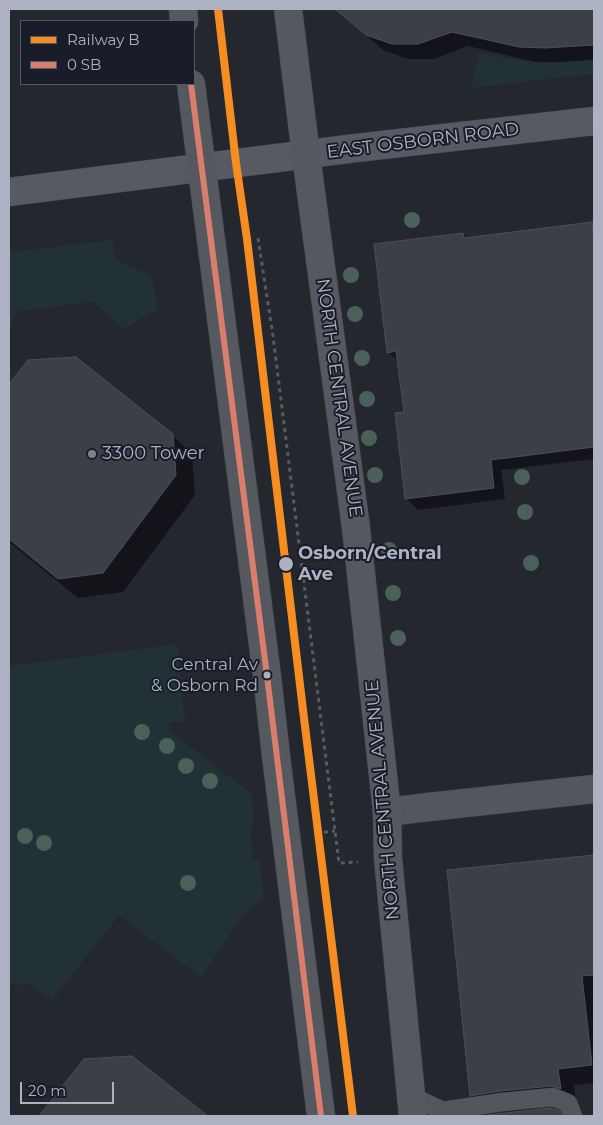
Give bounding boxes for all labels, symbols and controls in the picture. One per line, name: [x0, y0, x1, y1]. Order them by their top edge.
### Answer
legend: [20, 20, 195, 85]
text: Railway B: [67, 30, 140, 49]
text: 0 SB: [67, 55, 101, 74]
street label: EAST OSBORN ROAD: [326, 118, 520, 164]
street label: NORTH CENTRAL AVENUE: [312, 277, 366, 519]
place label: 3300 Tower: [102, 443, 205, 465]
marker: 3300 Tower: [86, 448, 98, 460]
place label: Osborn/Central Ave: [298, 543, 442, 586]
marker: Osborn/Central Ave: [277, 555, 295, 573]
place label: Central Av & Osborn Rd: [151, 655, 258, 695]
marker: Central Av & Osborn Rd: [262, 670, 272, 680]
street label: NORTH CENTRAL AVENUE: [362, 679, 404, 921]
scale bar: [22, 1072, 116, 1104]
text: 20 m: [28, 1081, 66, 1100]

